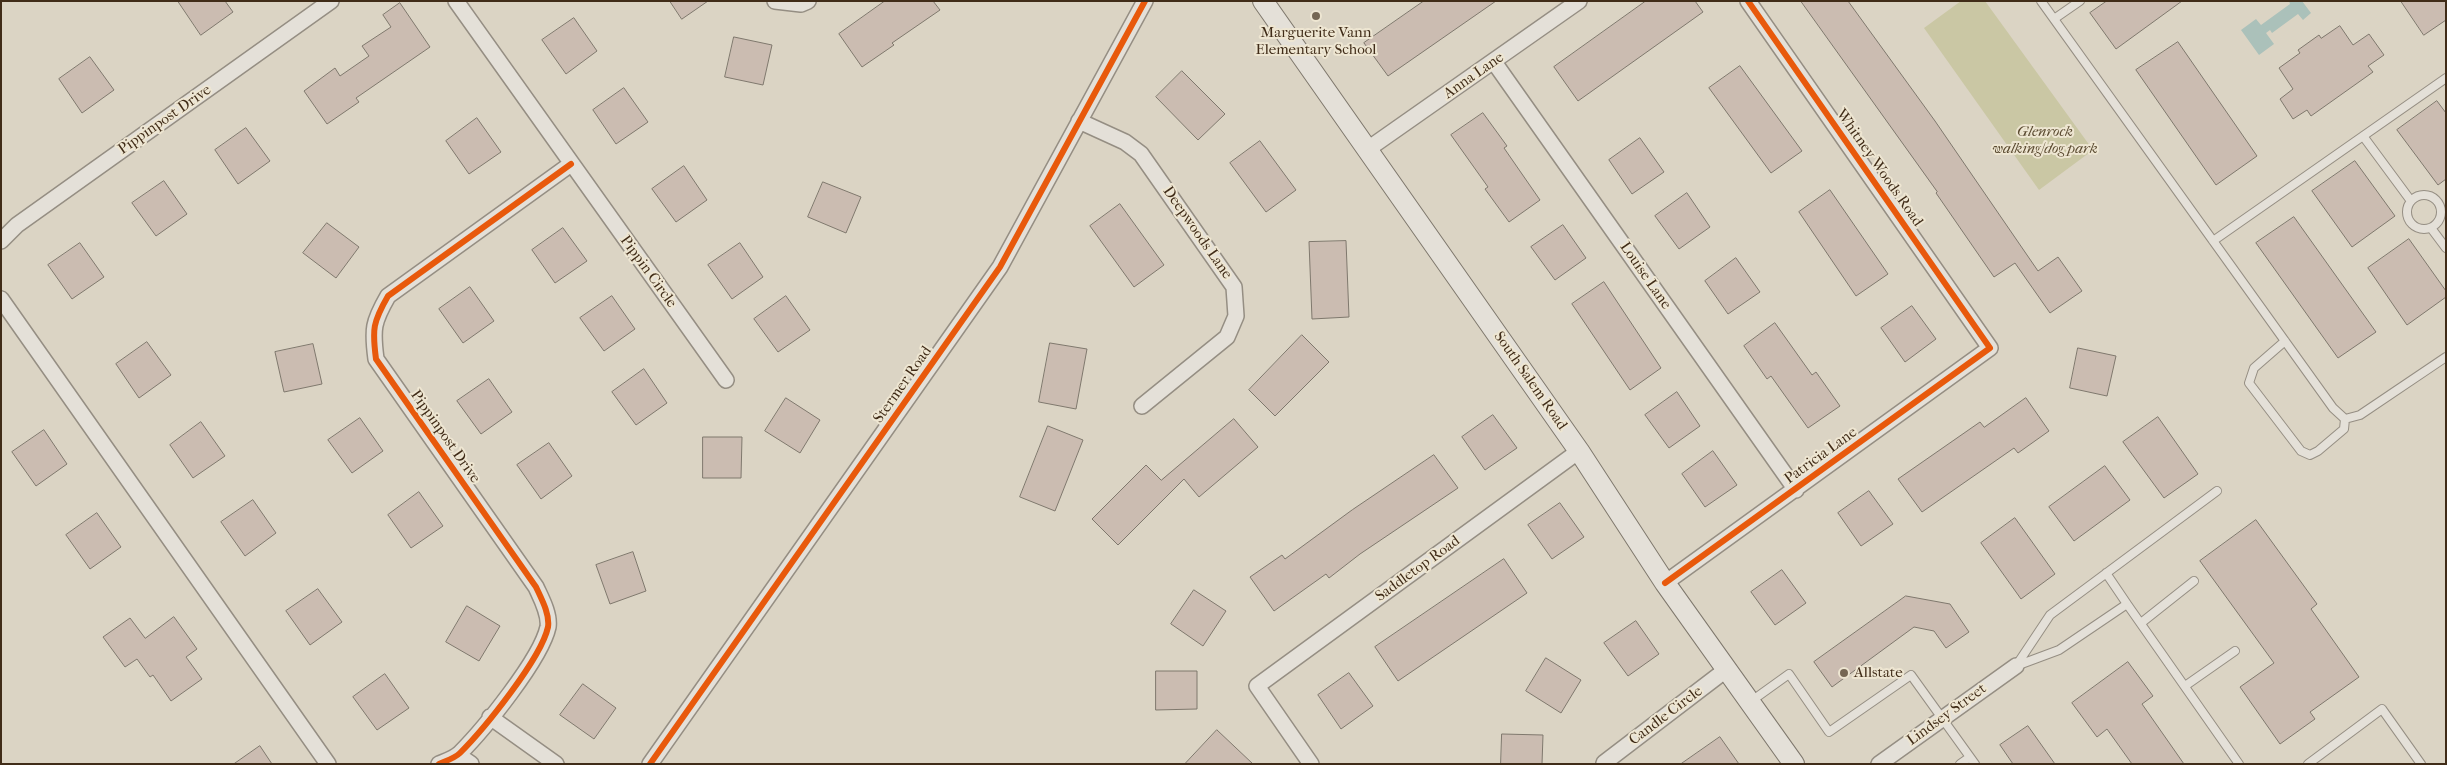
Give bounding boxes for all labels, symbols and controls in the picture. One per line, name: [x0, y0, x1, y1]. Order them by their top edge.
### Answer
marker: Marguerite Vann Elementary School: [1310, 10, 1322, 22]
place label: Marguerite Vann Elementary School: [1256, 24, 1376, 59]
street label: Anna Lane: [1440, 49, 1508, 103]
street label: Pippinpost Drive: [115, 81, 215, 159]
street label: Whitney Woods Road: [1832, 106, 1926, 230]
park label: Glenrock walking/dog park: [1992, 123, 2098, 158]
street label: Deepwoods Lane: [1158, 183, 1236, 283]
street label: Pippin Circle: [616, 232, 680, 312]
street label: Louise Lane: [1615, 239, 1675, 313]
street label: South Salem Road: [1489, 328, 1571, 434]
street label: Stermer Road: [870, 343, 936, 427]
street label: Pippinpost Drive: [406, 387, 484, 487]
street label: Patricia Lane: [1781, 424, 1861, 488]
street label: Saddletop Road: [1372, 532, 1464, 606]
place label: Allstate: [1854, 664, 1903, 682]
marker: Allstate: [1838, 667, 1850, 679]
street label: Lindsey Street: [1904, 680, 1990, 750]
street label: Candle Circle: [1626, 683, 1706, 749]

